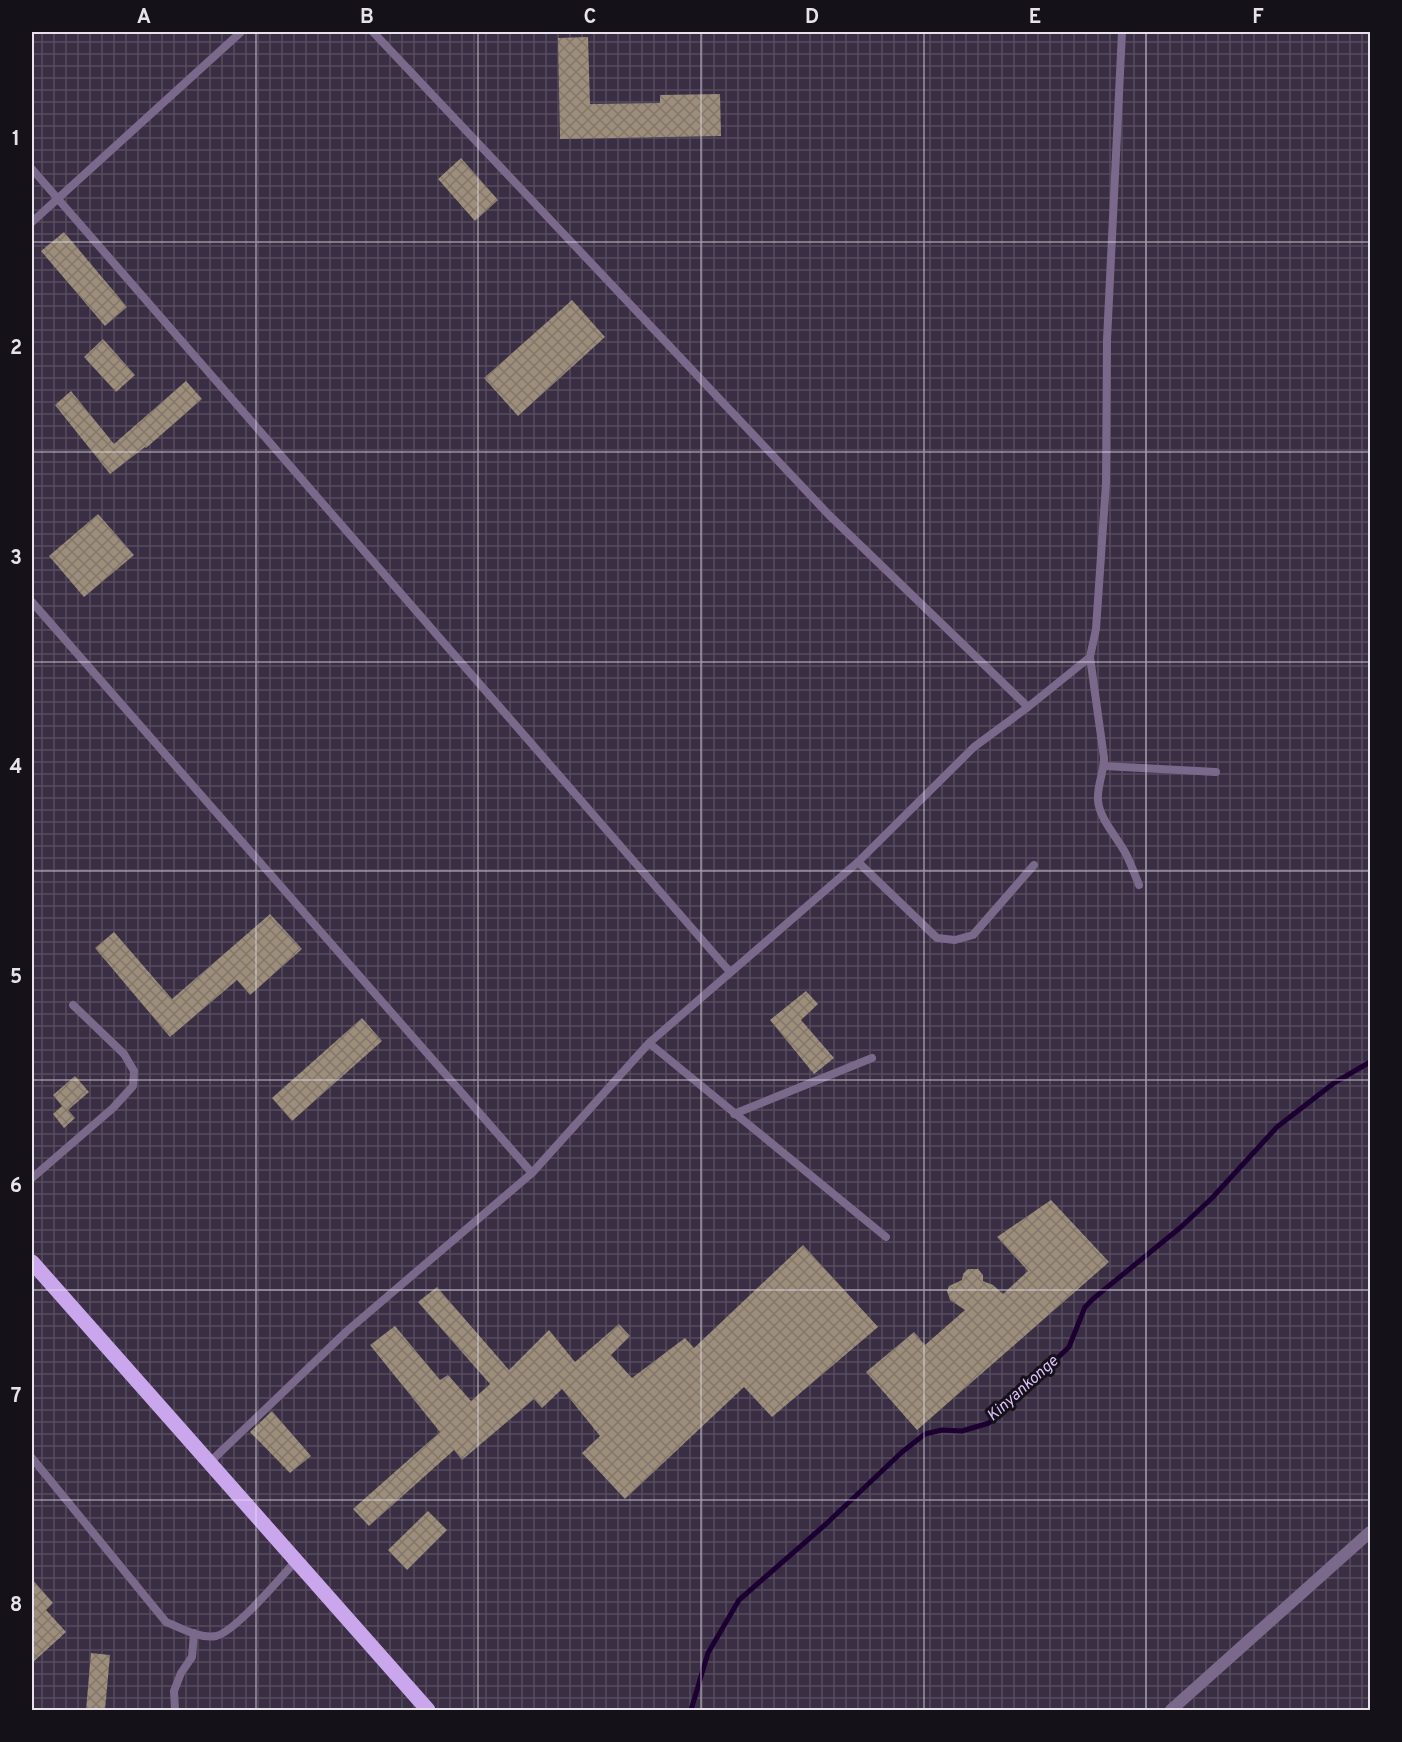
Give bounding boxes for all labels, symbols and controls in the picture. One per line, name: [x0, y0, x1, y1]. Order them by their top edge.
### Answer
text: A: [137, 5, 151, 31]
text: B: [360, 5, 374, 31]
text: C: [584, 5, 596, 31]
text: D: [805, 5, 819, 31]
text: E: [1029, 5, 1041, 31]
text: F: [1252, 5, 1264, 31]
text: 1: [12, 127, 20, 153]
text: 2: [10, 336, 22, 362]
text: 3: [10, 546, 22, 572]
text: 4: [10, 755, 22, 781]
text: 5: [10, 965, 22, 991]
text: 6: [10, 1174, 22, 1200]
water label: Kinyankonge: [983, 1351, 1063, 1426]
text: 7: [11, 1384, 21, 1410]
text: 8: [10, 1593, 22, 1619]

